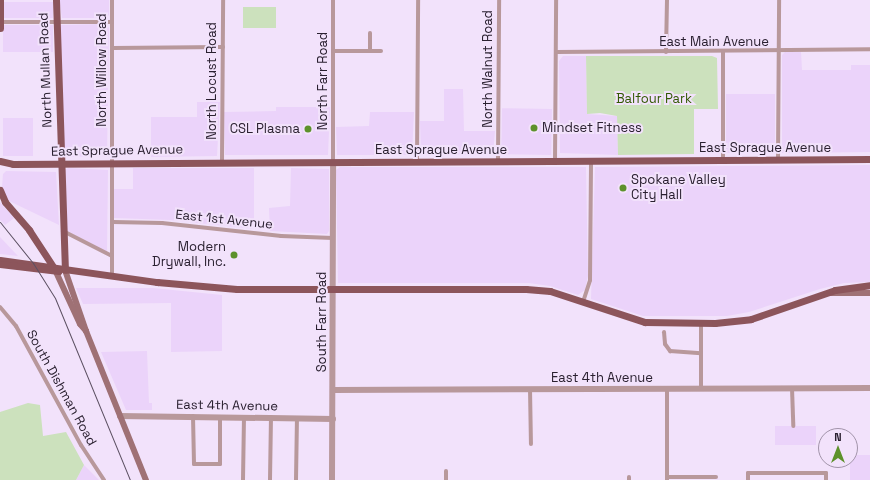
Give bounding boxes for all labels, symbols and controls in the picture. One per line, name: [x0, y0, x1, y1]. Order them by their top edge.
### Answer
street label: North Walnut Road: [480, 10, 496, 128]
street label: North Mullan Road: [36, 12, 56, 128]
street label: North Willow Road: [94, 13, 110, 127]
street label: North Locust Road: [204, 22, 220, 140]
street label: North Farr Road: [315, 32, 331, 130]
street label: East Main Avenue: [659, 34, 769, 50]
park label: Balfour Park: [616, 91, 692, 107]
place label: Mindset Fitness: [542, 120, 642, 136]
place label: CSL Plasma: [229, 121, 300, 137]
marker: Mindset Fitness: [529, 123, 539, 133]
marker: CSL Plasma: [303, 124, 313, 134]
street label: East Sprague Avenue: [699, 140, 831, 156]
street label: East Sprague Avenue: [51, 142, 183, 160]
street label: East Sprague Avenue: [375, 142, 507, 158]
place label: Spokane Valley City Hall: [631, 173, 726, 204]
marker: Spokane Valley City Hall: [618, 183, 628, 193]
street label: East 1st Avenue: [174, 207, 274, 233]
place label: Modern Drywall, Inc.: [152, 240, 226, 271]
marker: Modern Drywall, Inc.: [229, 250, 239, 260]
street label: South Farr Road: [314, 272, 330, 372]
street label: South Dishman Road: [23, 327, 99, 449]
street label: East 4th Avenue: [551, 370, 653, 386]
street label: East 4th Avenue: [176, 397, 278, 415]
north arrow: [818, 428, 858, 468]
text: N: [834, 430, 842, 444]

